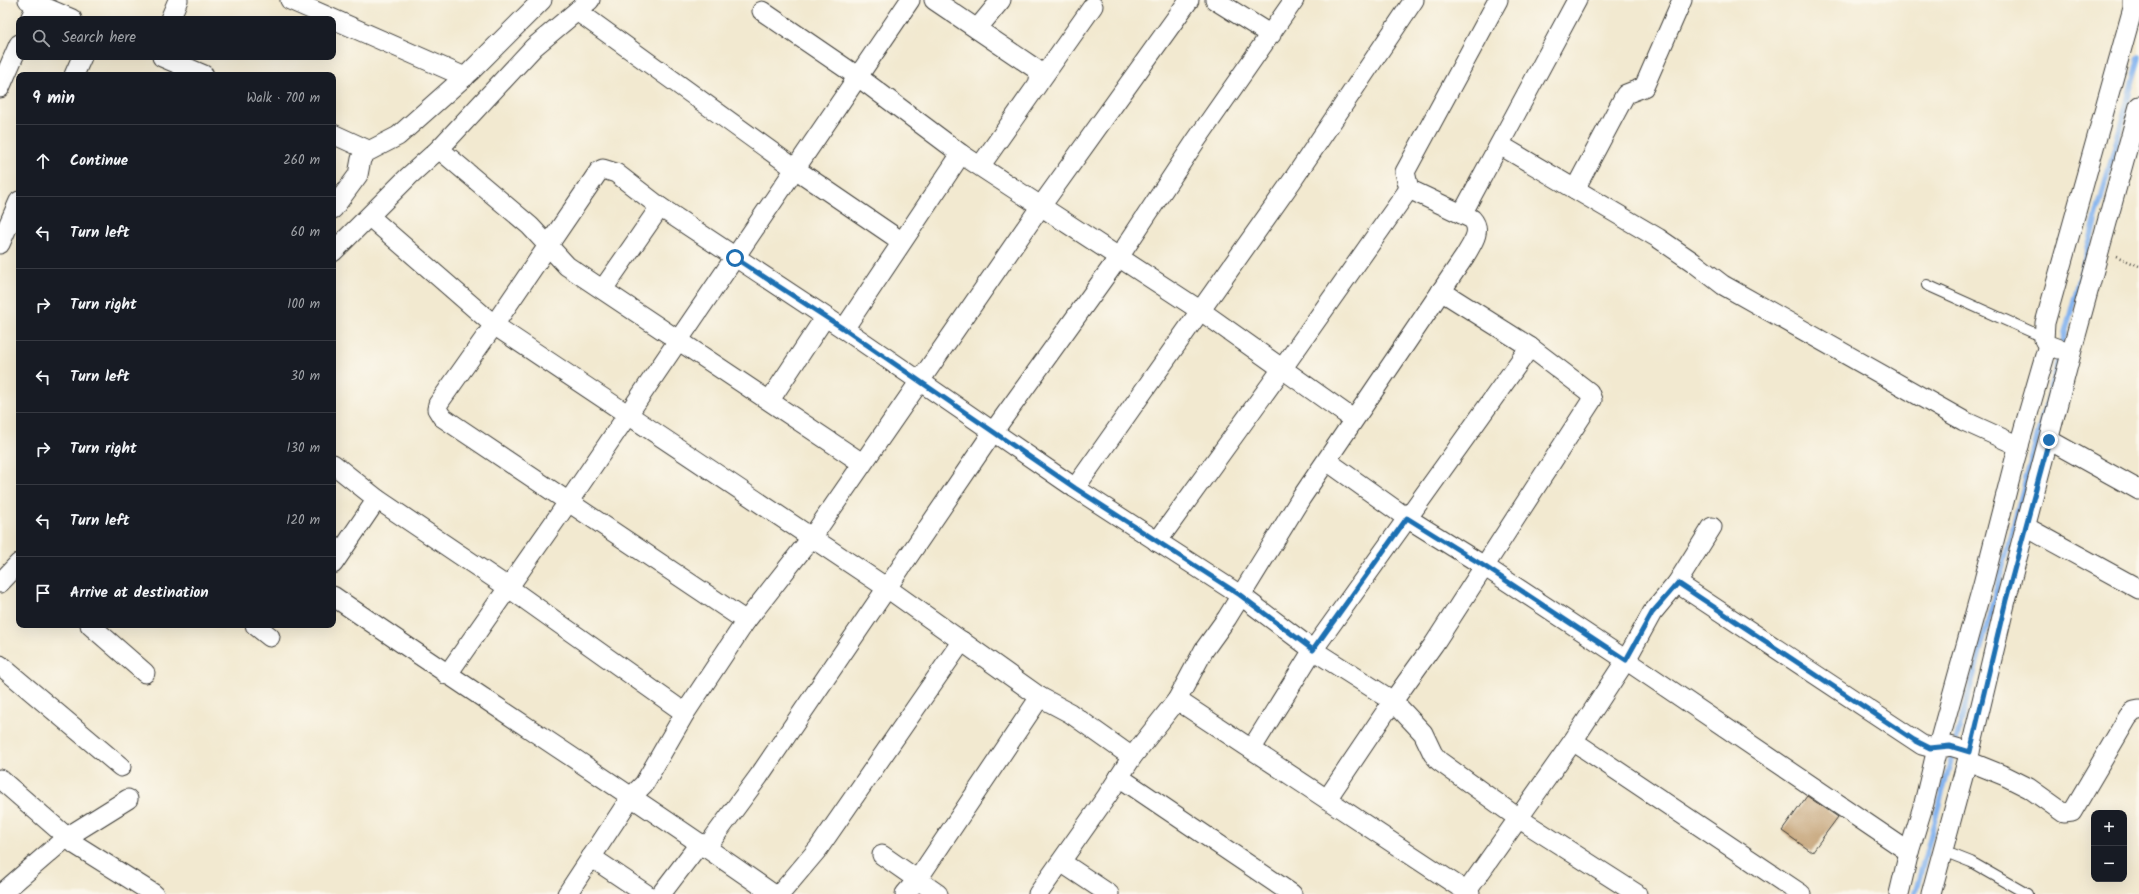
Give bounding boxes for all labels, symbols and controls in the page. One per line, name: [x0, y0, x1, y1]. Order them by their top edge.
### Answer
search box: [16, 16, 336, 60]
text: Search here: [62, 26, 136, 50]
icon: search: [30, 27, 52, 49]
text: 9 min: [32, 85, 75, 112]
text: Walk · 700 m: [246, 88, 320, 109]
text: Continue: [70, 149, 128, 173]
icon: ahead: [32, 150, 54, 172]
text: 260 m: [283, 150, 320, 171]
text: Turn left: [70, 221, 130, 245]
icon: left: [32, 222, 54, 244]
text: 60 m: [291, 222, 320, 243]
route start: [726, 249, 744, 267]
text: Turn right: [70, 293, 137, 317]
icon: right: [32, 294, 54, 316]
text: 100 m: [287, 294, 320, 315]
text: Turn left: [70, 365, 130, 389]
icon: left: [32, 366, 54, 388]
text: 30 m: [291, 366, 320, 387]
route end: [2040, 431, 2058, 449]
text: Turn right: [70, 437, 137, 461]
icon: right: [32, 438, 54, 460]
text: 130 m: [286, 438, 320, 459]
text: Turn left: [70, 509, 130, 533]
icon: left: [32, 510, 54, 532]
text: 120 m: [286, 510, 320, 531]
text: Arrive at destination: [70, 581, 209, 605]
icon: arrive: [32, 582, 54, 604]
map controls: [2091, 810, 2127, 882]
button: +: [2091, 810, 2127, 846]
button: −: [2091, 846, 2127, 882]

